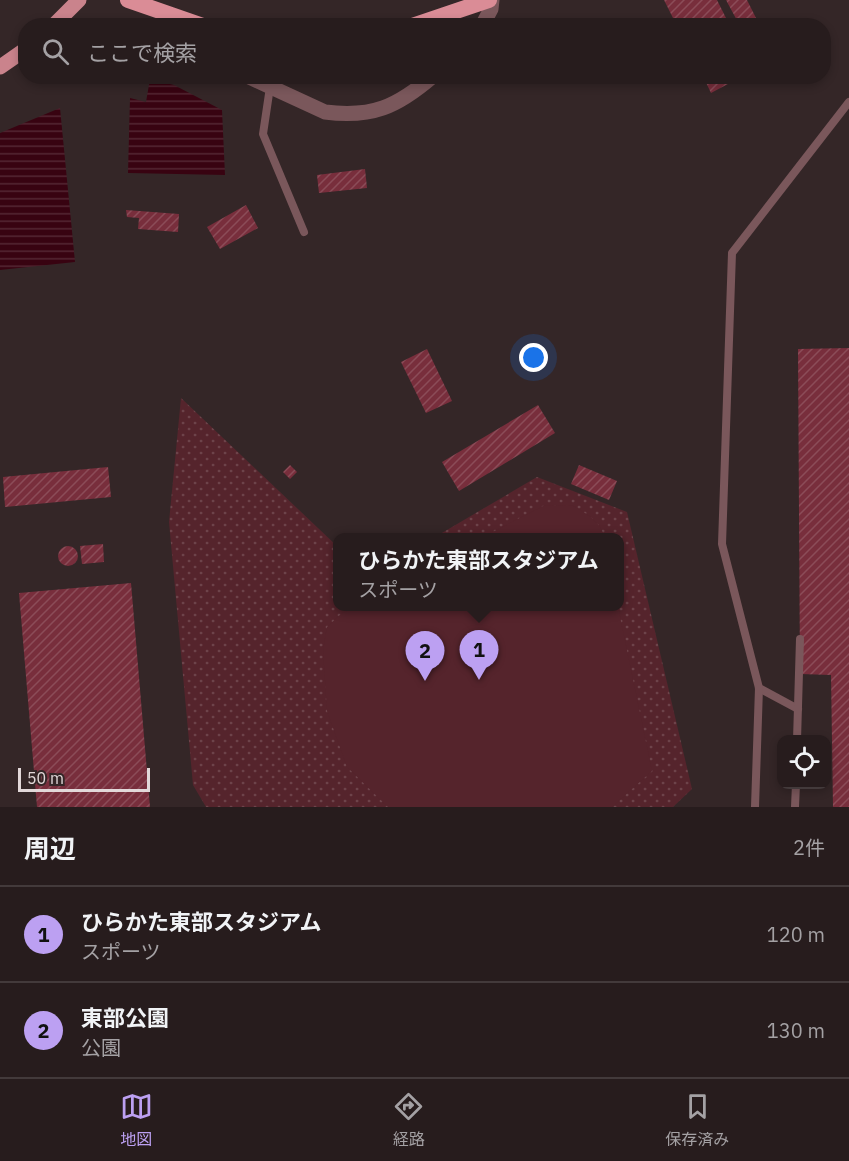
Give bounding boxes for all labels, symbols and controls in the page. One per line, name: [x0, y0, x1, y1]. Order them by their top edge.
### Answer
search box: [18, 18, 831, 84]
icon: search: [39, 35, 72, 68]
text: ここで検索: [87, 38, 197, 67]
your location: [519, 343, 548, 372]
popup: [333, 533, 624, 611]
text: ひらかた東部スタジアム: [358, 545, 599, 574]
text: スポーツ: [358, 576, 438, 603]
pin: 1: [460, 630, 498, 680]
pin: 2: [406, 632, 444, 681]
map controls: [777, 735, 831, 789]
button: locate: [777, 735, 831, 789]
scale bar: [18, 765, 150, 792]
text: 50 m: [27, 768, 64, 788]
text: 周辺: [24, 831, 76, 865]
text: 2件: [793, 834, 825, 861]
text: ひらかた東部スタジアム: [81, 907, 321, 936]
text: 1: [38, 921, 50, 948]
text: 120 m: [767, 921, 825, 948]
text: スポーツ: [81, 938, 161, 965]
text: 東部公園: [81, 1003, 169, 1032]
text: 2: [38, 1017, 50, 1044]
text: 130 m: [767, 1017, 825, 1044]
text: 公園: [81, 1034, 121, 1061]
tab: 地図: [120, 1090, 153, 1150]
tab: 経路: [392, 1090, 425, 1150]
tab: 保存済み: [665, 1090, 729, 1150]

